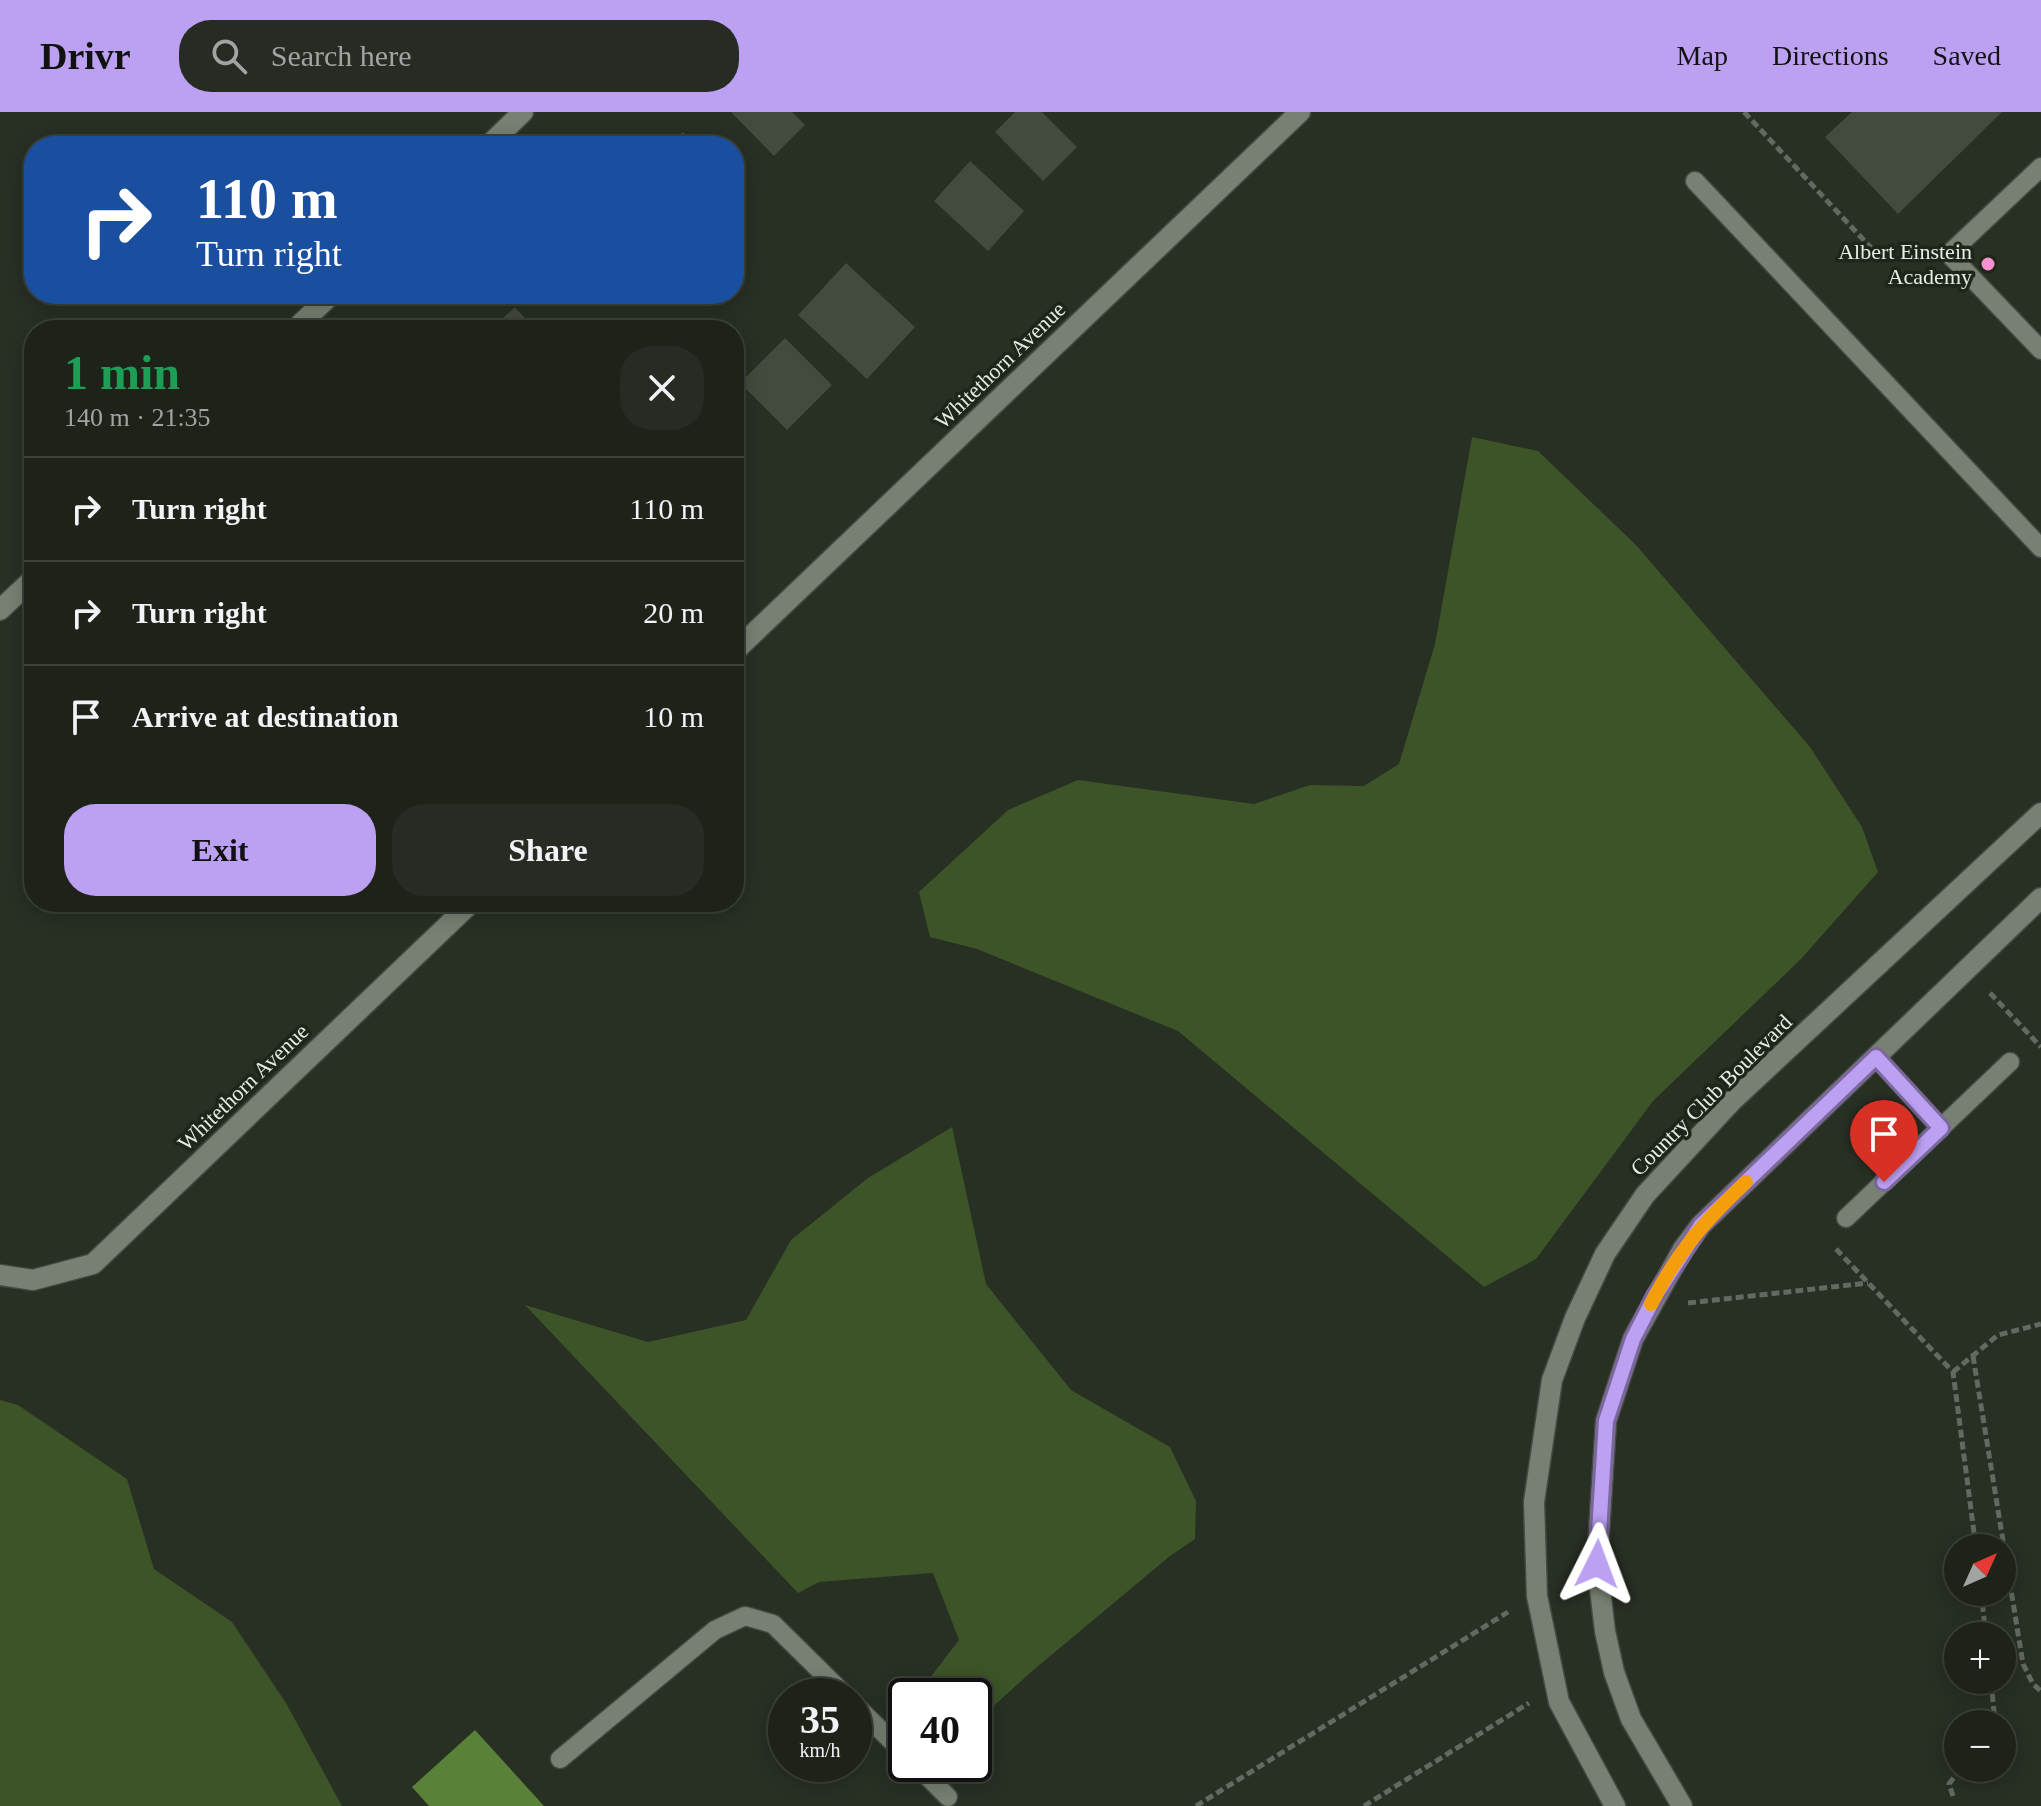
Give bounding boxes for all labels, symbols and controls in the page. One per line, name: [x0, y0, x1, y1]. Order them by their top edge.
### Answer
search box: [179, 20, 739, 92]
icon: search: [207, 34, 251, 78]
text: Drivr: [40, 35, 131, 77]
text: Search here: [271, 39, 411, 72]
text: Map: [1677, 40, 1728, 71]
text: Directions: [1772, 40, 1889, 71]
text: Saved: [1933, 40, 2001, 71]
icon: right: [64, 168, 168, 272]
text: 110 m: [196, 168, 338, 230]
text: Turn right: [196, 234, 342, 274]
place label: Albert Einstein Academy: [1838, 239, 1972, 289]
marker: Albert Einstein Academy: [1979, 255, 1997, 273]
street label: Whitethorn Avenue: [930, 297, 1070, 433]
text: 1 min: [64, 346, 180, 399]
button: close: [620, 346, 704, 430]
text: 140 m · 21:35: [64, 403, 211, 432]
icon: right: [64, 487, 108, 531]
text: Turn right: [132, 492, 267, 525]
text: 110 m: [629, 492, 704, 525]
icon: right: [64, 591, 108, 635]
text: Turn right: [132, 596, 267, 629]
text: 20 m: [643, 596, 704, 629]
icon: arrive: [64, 695, 108, 739]
text: Arrive at destination: [132, 700, 399, 733]
text: 10 m: [643, 700, 704, 733]
button: Exit: [64, 804, 376, 896]
button: Share: [392, 804, 704, 896]
street label: Country Club Boulevard: [1625, 1009, 1797, 1181]
street label: Whitethorn Avenue: [173, 1019, 313, 1155]
pin: [1850, 1100, 1918, 1182]
icon: arrive: [1862, 1112, 1906, 1156]
position arrow: [1555, 1522, 1639, 1606]
north arrow: [1944, 1534, 2016, 1606]
map controls: [1944, 1534, 2016, 1782]
button: +: [1944, 1622, 2016, 1694]
speed limit sign: 40: [888, 1678, 992, 1782]
text: 35: [800, 1697, 840, 1742]
button: −: [1944, 1710, 2016, 1782]
text: km/h: [799, 1739, 841, 1761]

